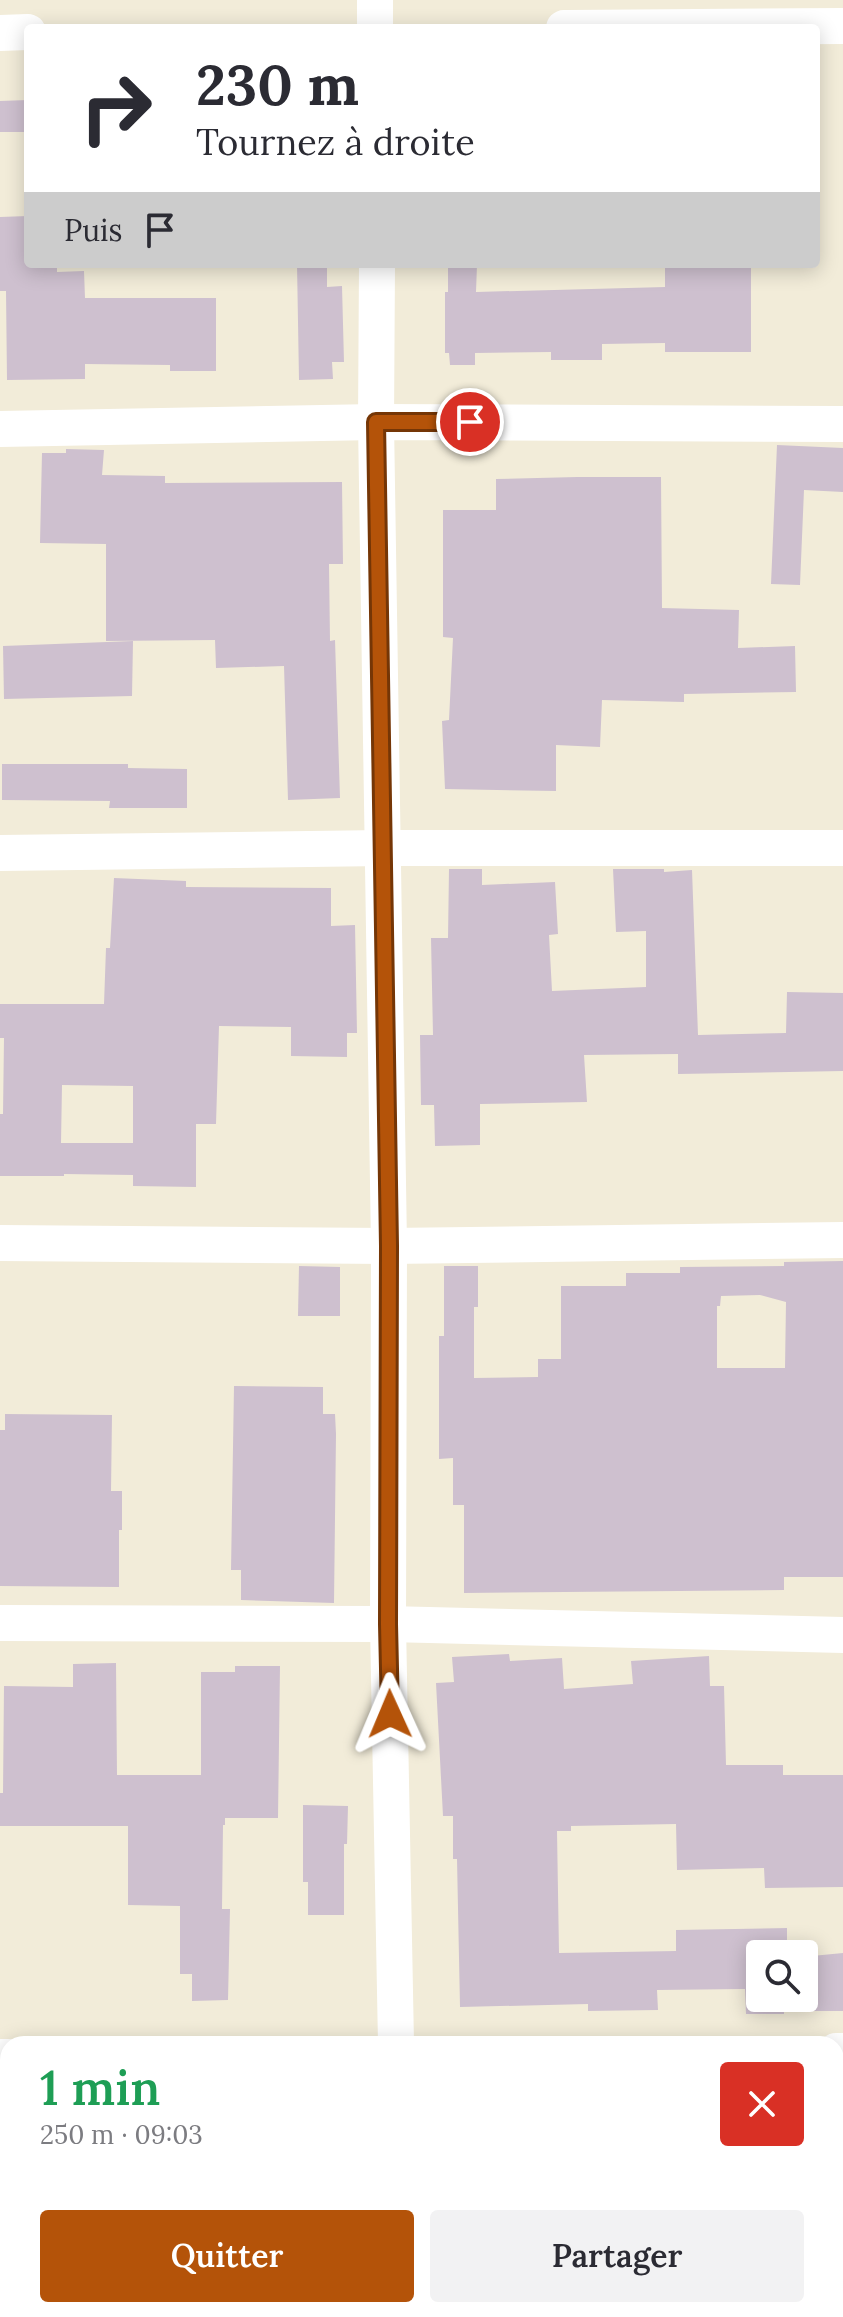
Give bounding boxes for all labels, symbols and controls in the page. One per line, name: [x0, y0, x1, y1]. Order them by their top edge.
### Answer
text: 230 m: [196, 49, 359, 120]
icon: right: [64, 56, 168, 160]
text: Tournez à droite: [196, 119, 475, 165]
icon: arrive: [138, 208, 182, 252]
text: Puis: [64, 211, 122, 249]
pin: [436, 388, 504, 456]
icon: arrive: [448, 400, 492, 444]
position arrow: [348, 1672, 432, 1756]
map controls: [746, 1940, 818, 2012]
button: search: [746, 1940, 818, 2012]
text: 1 min: [40, 2057, 160, 2118]
button: close: [720, 2062, 804, 2146]
text: 250 m · 09:03: [40, 2118, 203, 2151]
button: Quitter: [40, 2210, 414, 2302]
button: Partager: [430, 2210, 804, 2302]

